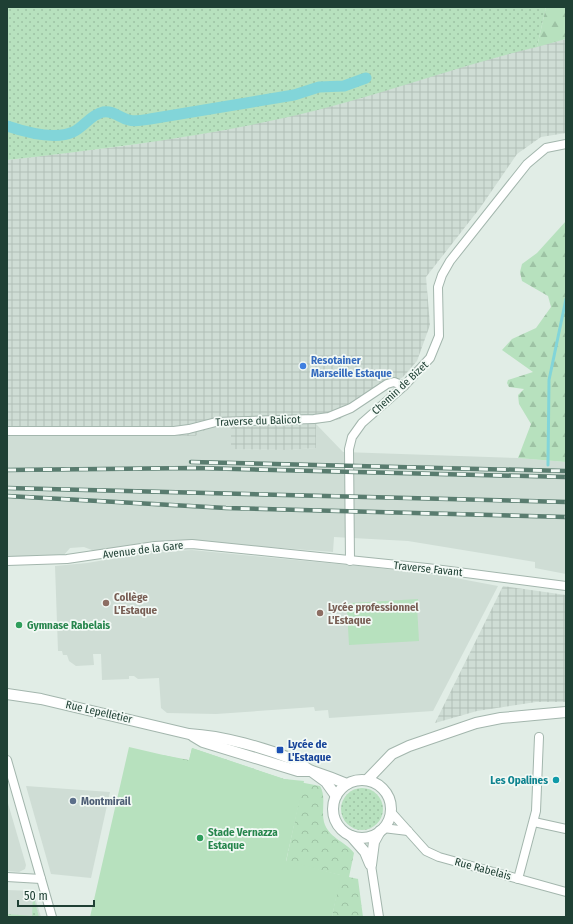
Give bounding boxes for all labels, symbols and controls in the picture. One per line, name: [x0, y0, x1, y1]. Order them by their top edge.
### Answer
place label: Resotainer Marseille Estaque: [311, 354, 392, 380]
street label: Chemin de Bizet: [369, 358, 431, 417]
marker: Resotainer Marseille Estaque: [298, 361, 308, 371]
street label: Traverse du Balicot: [215, 413, 301, 429]
street label: Avenue de la Gare: [102, 539, 184, 561]
street label: Traverse Favant: [393, 559, 463, 579]
place label: Collège L'Estaque: [114, 591, 157, 617]
marker: Collège L'Estaque: [101, 598, 111, 608]
place label: Lycée professionnel L'Estaque: [328, 601, 420, 627]
marker: Lycée professionnel L'Estaque: [315, 608, 325, 618]
place label: Gymnase Rabelais: [27, 619, 110, 632]
marker: Gymnase Rabelais: [14, 620, 24, 630]
street label: Rue Lepelletier: [64, 698, 134, 726]
place label: Lycée de L'Estaque: [288, 738, 331, 764]
marker: Lycée de L'Estaque: [275, 745, 285, 755]
place label: Les Opalines: [490, 774, 548, 787]
marker: Les Opalines: [551, 775, 561, 785]
place label: Montmirail: [81, 795, 132, 808]
marker: Montmirail: [68, 796, 78, 806]
place label: Stade Vernazza Estaque: [208, 826, 278, 852]
marker: Stade Vernazza Estaque: [195, 833, 205, 843]
street label: Rue Rabelais: [453, 855, 513, 883]
scale bar: [18, 882, 94, 908]
text: 50 m: [24, 889, 48, 903]

